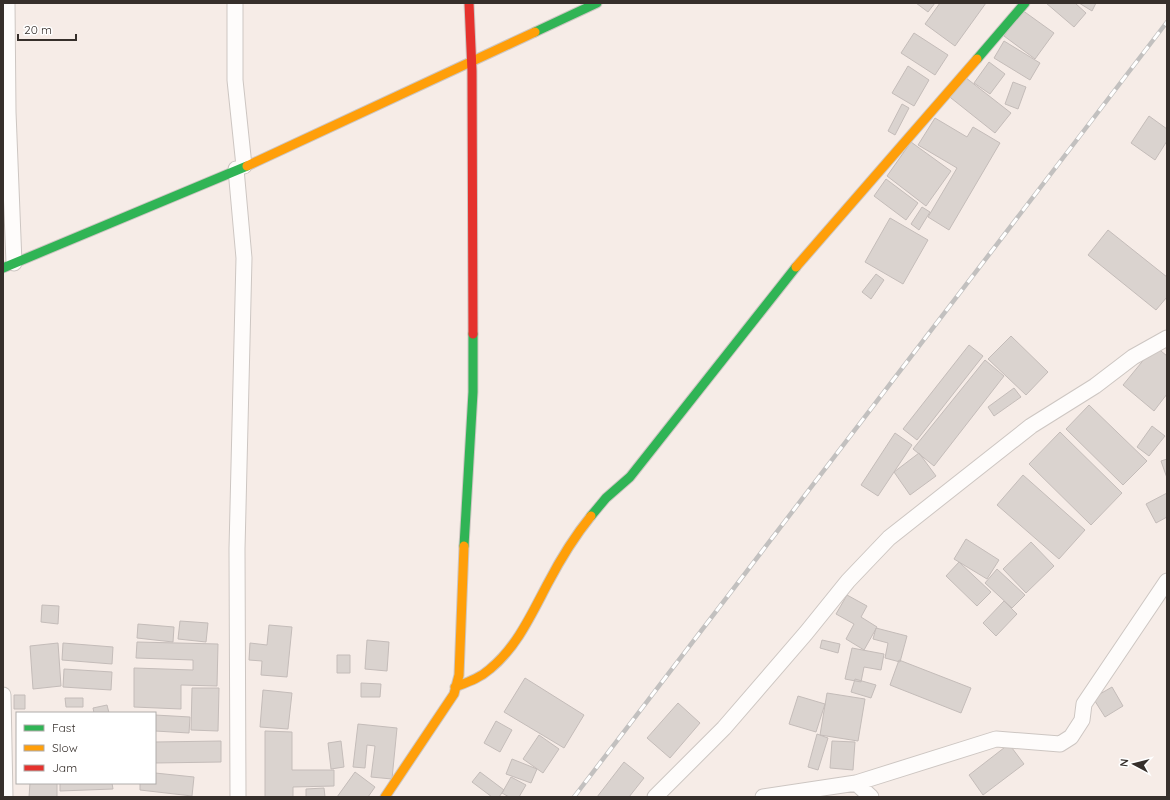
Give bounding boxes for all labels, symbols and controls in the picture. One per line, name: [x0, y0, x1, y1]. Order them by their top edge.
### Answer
scale bar: [18, 16, 76, 42]
text: 20 m: [24, 22, 52, 37]
legend: [16, 712, 156, 784]
text: Fast: [52, 720, 76, 735]
text: Slow: [52, 740, 78, 755]
north arrow: [1114, 744, 1154, 784]
text: N: [1117, 758, 1132, 768]
text: Jam: [52, 760, 77, 775]

